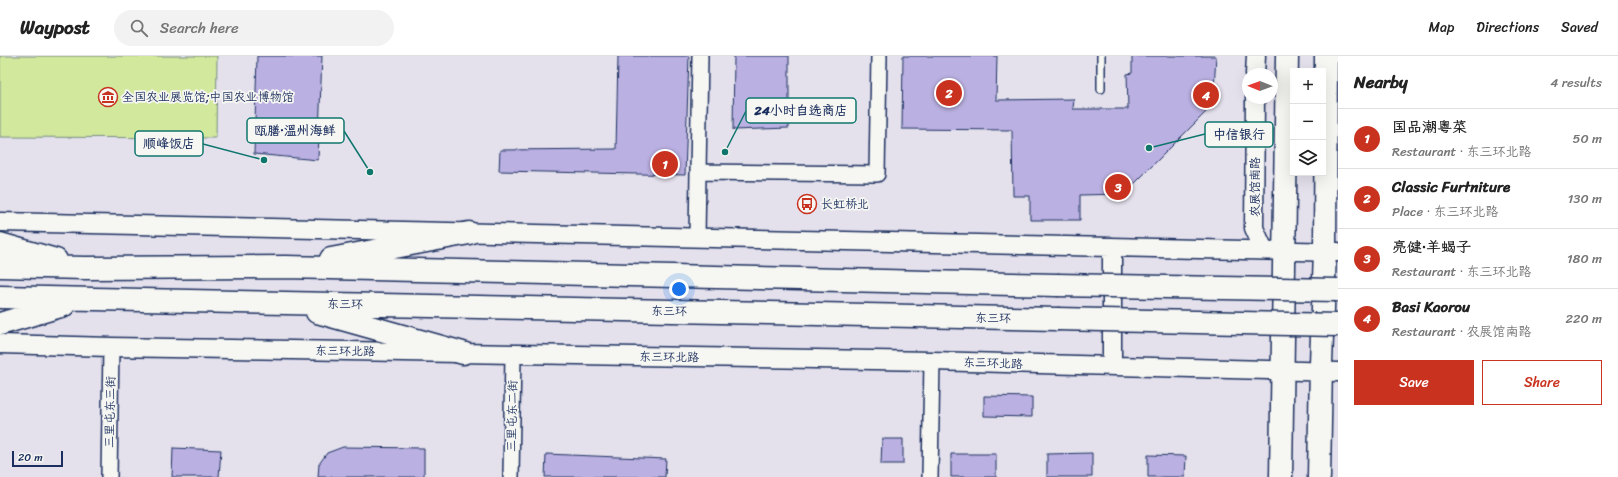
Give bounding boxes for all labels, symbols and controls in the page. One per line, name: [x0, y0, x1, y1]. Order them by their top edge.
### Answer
search box: [114, 10, 394, 46]
text: Waypost: [20, 11, 90, 44]
text: Search here: [160, 15, 239, 41]
text: Map: [1428, 15, 1454, 40]
text: Directions: [1476, 15, 1539, 40]
text: Saved: [1561, 15, 1598, 40]
icon: search: [128, 17, 150, 39]
text: Nearby: [1354, 67, 1408, 97]
north arrow: [1242, 68, 1278, 104]
map controls: [1290, 68, 1326, 176]
button: +: [1290, 68, 1326, 104]
text: 4 results: [1550, 71, 1602, 94]
pin: 2: [936, 78, 962, 108]
pin: 4: [1193, 80, 1219, 110]
museum icon: 全国农业展览馆;中国农业博物馆: [97, 86, 119, 108]
place label: 全国农业展览馆;中国农业博物馆: [122, 86, 294, 108]
callout: 24小时自选商店: [746, 98, 856, 123]
text: 24小时自选商店: [753, 99, 848, 122]
button: −: [1290, 104, 1326, 140]
text: 国品潮粤菜: [1392, 114, 1467, 140]
callout: 瓯膳·温州海鲜: [247, 118, 344, 143]
text: 瓯膳·温州海鲜: [254, 119, 336, 142]
callout: 中信银行: [1205, 122, 1273, 147]
text: 中信银行: [1213, 123, 1265, 146]
text: 1: [1364, 127, 1370, 150]
text: 50 m: [1572, 127, 1602, 150]
callout: 顺峰饭店: [135, 131, 203, 156]
text: 顺峰饭店: [143, 132, 195, 155]
button: layers: [1290, 140, 1326, 176]
text: Restaurant · 东三环北路: [1392, 140, 1532, 163]
pin: 1: [652, 149, 678, 179]
street label: 农展馆南路: [1244, 157, 1266, 217]
pin: 3: [1105, 172, 1131, 202]
text: Classic Furtniture: [1392, 174, 1510, 200]
text: 2: [1363, 187, 1371, 210]
text: 130 m: [1568, 187, 1602, 210]
bus stop icon: 长虹桥北: [796, 193, 818, 215]
place label: 长虹桥北: [821, 193, 869, 215]
text: Place · 东三环北路: [1392, 200, 1499, 223]
text: 亮健·羊蝎子: [1392, 234, 1471, 260]
text: 3: [1363, 247, 1371, 270]
text: 180 m: [1567, 247, 1602, 270]
text: Restaurant · 东三环北路: [1392, 260, 1532, 283]
your location: [669, 279, 689, 299]
street label: 东三环: [327, 293, 363, 315]
text: Basi Kaorou: [1392, 294, 1470, 320]
street label: 东三环: [651, 300, 687, 322]
street label: 东三环: [975, 307, 1011, 329]
text: 4: [1363, 307, 1371, 330]
text: 220 m: [1565, 307, 1602, 330]
text: Restaurant · 农展馆南路: [1392, 320, 1532, 343]
street label: 东三环北路: [315, 339, 375, 363]
street label: 东三环北路: [639, 345, 699, 369]
street label: 东三环北路: [963, 351, 1023, 375]
button: Save: [1354, 360, 1474, 405]
button: Share: [1482, 360, 1602, 405]
street label: 三里屯东三街: [98, 376, 122, 448]
street label: 三里屯东二街: [500, 380, 524, 452]
text: 20 m: [18, 448, 43, 467]
scale bar: [12, 449, 63, 468]

